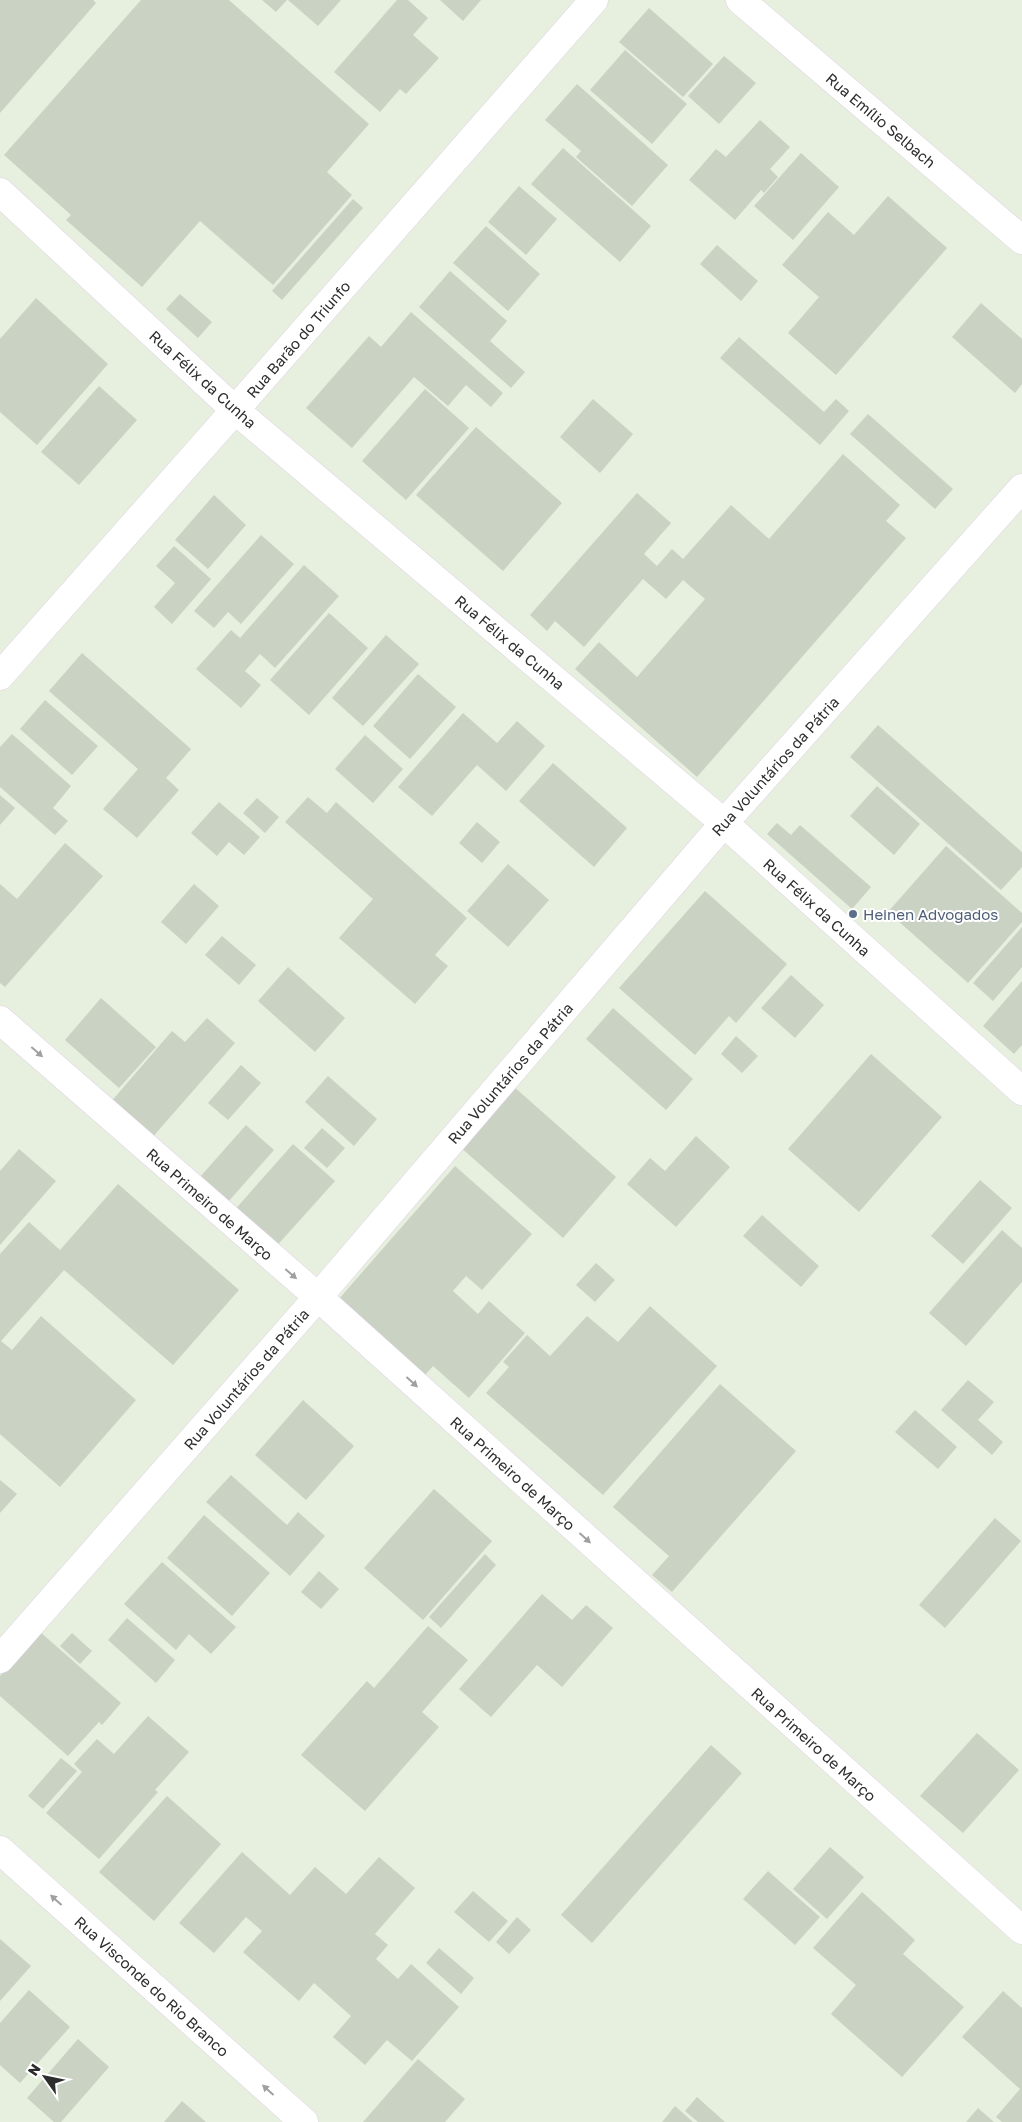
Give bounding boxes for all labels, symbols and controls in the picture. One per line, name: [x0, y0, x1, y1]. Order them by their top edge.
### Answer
street label: Rua Emílio Selbach: [822, 69, 940, 171]
street label: Rua Barão do Triunfo: [242, 277, 354, 401]
street label: Rua Félix da Cunha: [146, 326, 260, 432]
street label: Rua Félix da Cunha: [452, 591, 568, 693]
street label: Rua Voluntários da Pátria: [708, 693, 842, 839]
street label: Rua Félix da Cunha: [760, 854, 874, 960]
place label: Heinen Advogados: [863, 905, 998, 923]
marker: Heinen Advogados: [847, 908, 859, 920]
street label: Rua Voluntários da Pátria: [444, 999, 576, 1147]
one-way arrow: [30, 1046, 42, 1058]
street label: Rua Primeiro de Março: [143, 1144, 277, 1264]
one-way arrow: [285, 1268, 297, 1280]
street label: Rua Voluntários da Pátria: [180, 1305, 312, 1453]
one-way arrow: [406, 1376, 418, 1388]
street label: Rua Primeiro de Março: [447, 1412, 579, 1534]
one-way arrow: [579, 1532, 592, 1543]
street label: Rua Primeiro de Março: [748, 1683, 880, 1805]
one-way arrow: [49, 1894, 62, 1905]
street label: Rua Visconde do Rio Branco: [71, 1912, 233, 2060]
north arrow: [20, 2052, 70, 2102]
text: N: [24, 2061, 44, 2079]
one-way arrow: [262, 2084, 275, 2095]

